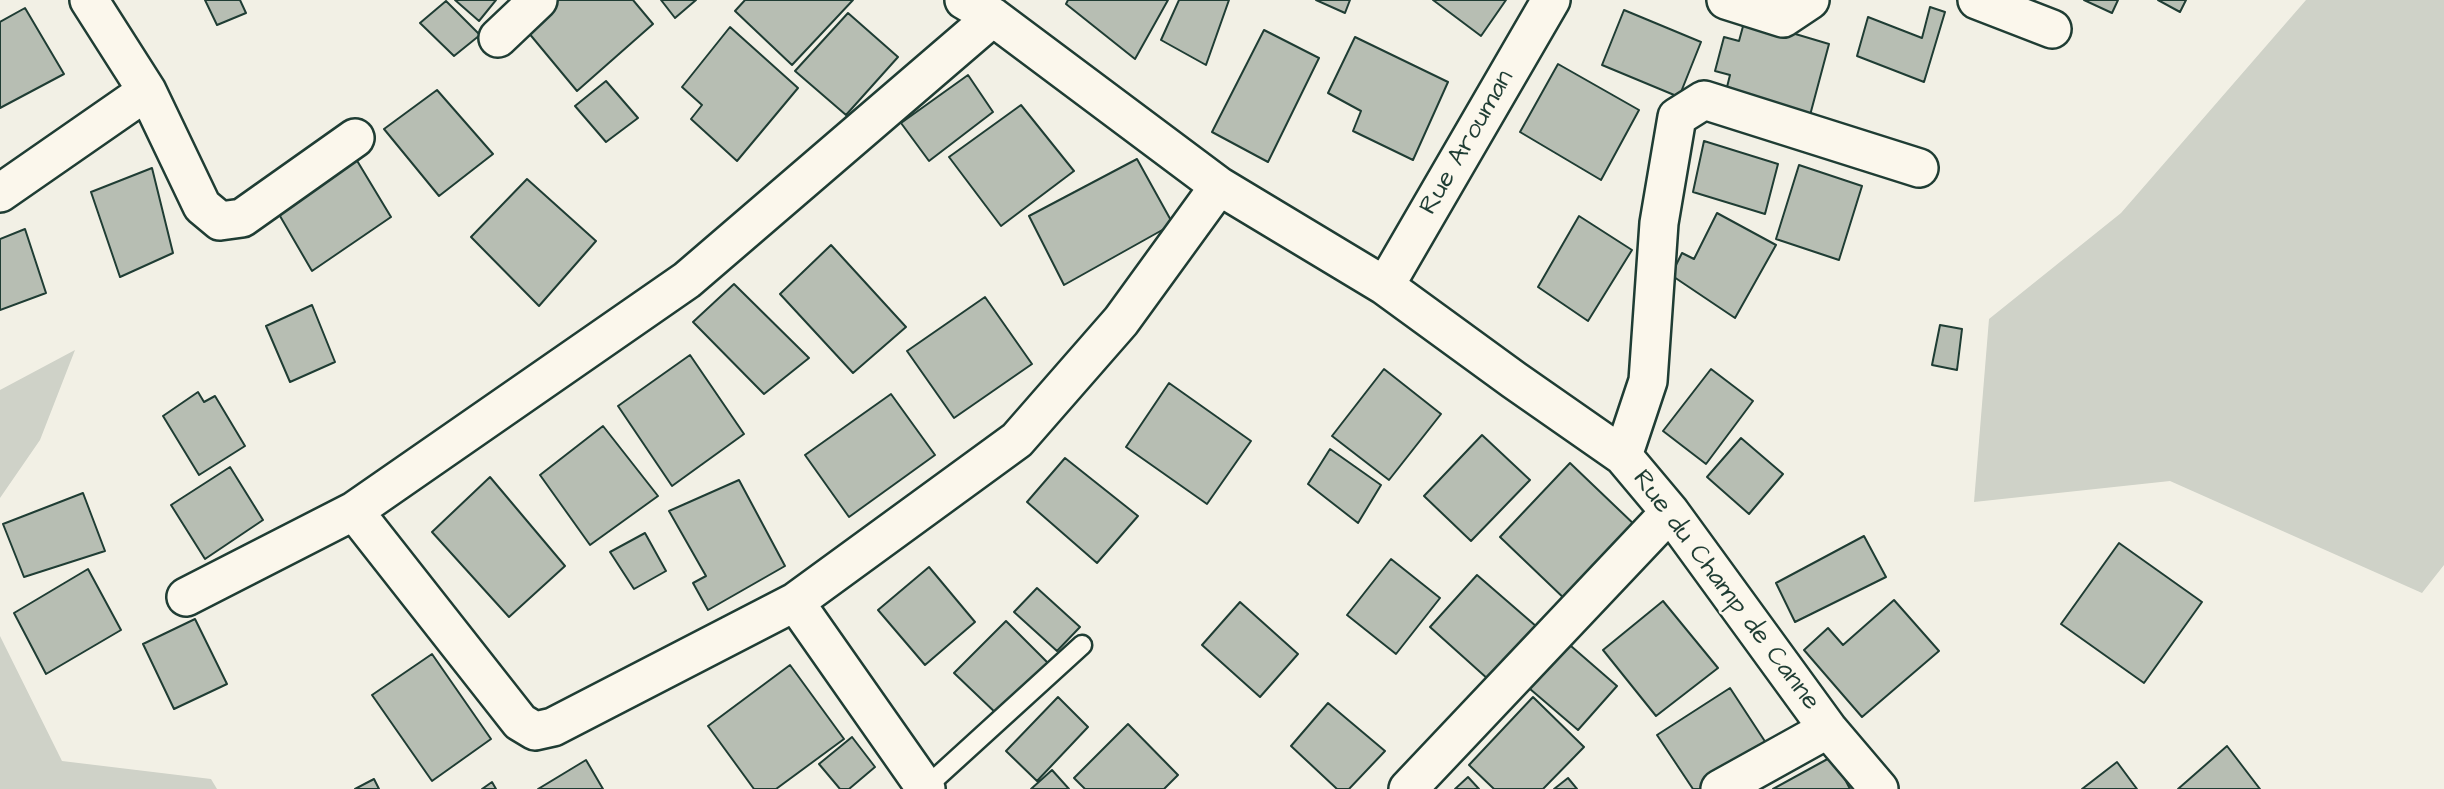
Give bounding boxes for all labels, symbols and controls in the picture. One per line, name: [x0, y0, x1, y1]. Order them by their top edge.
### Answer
street label: Rue Arouman: [1414, 65, 1522, 221]
street label: Rue du Champ de Canne: [1625, 465, 1825, 717]

